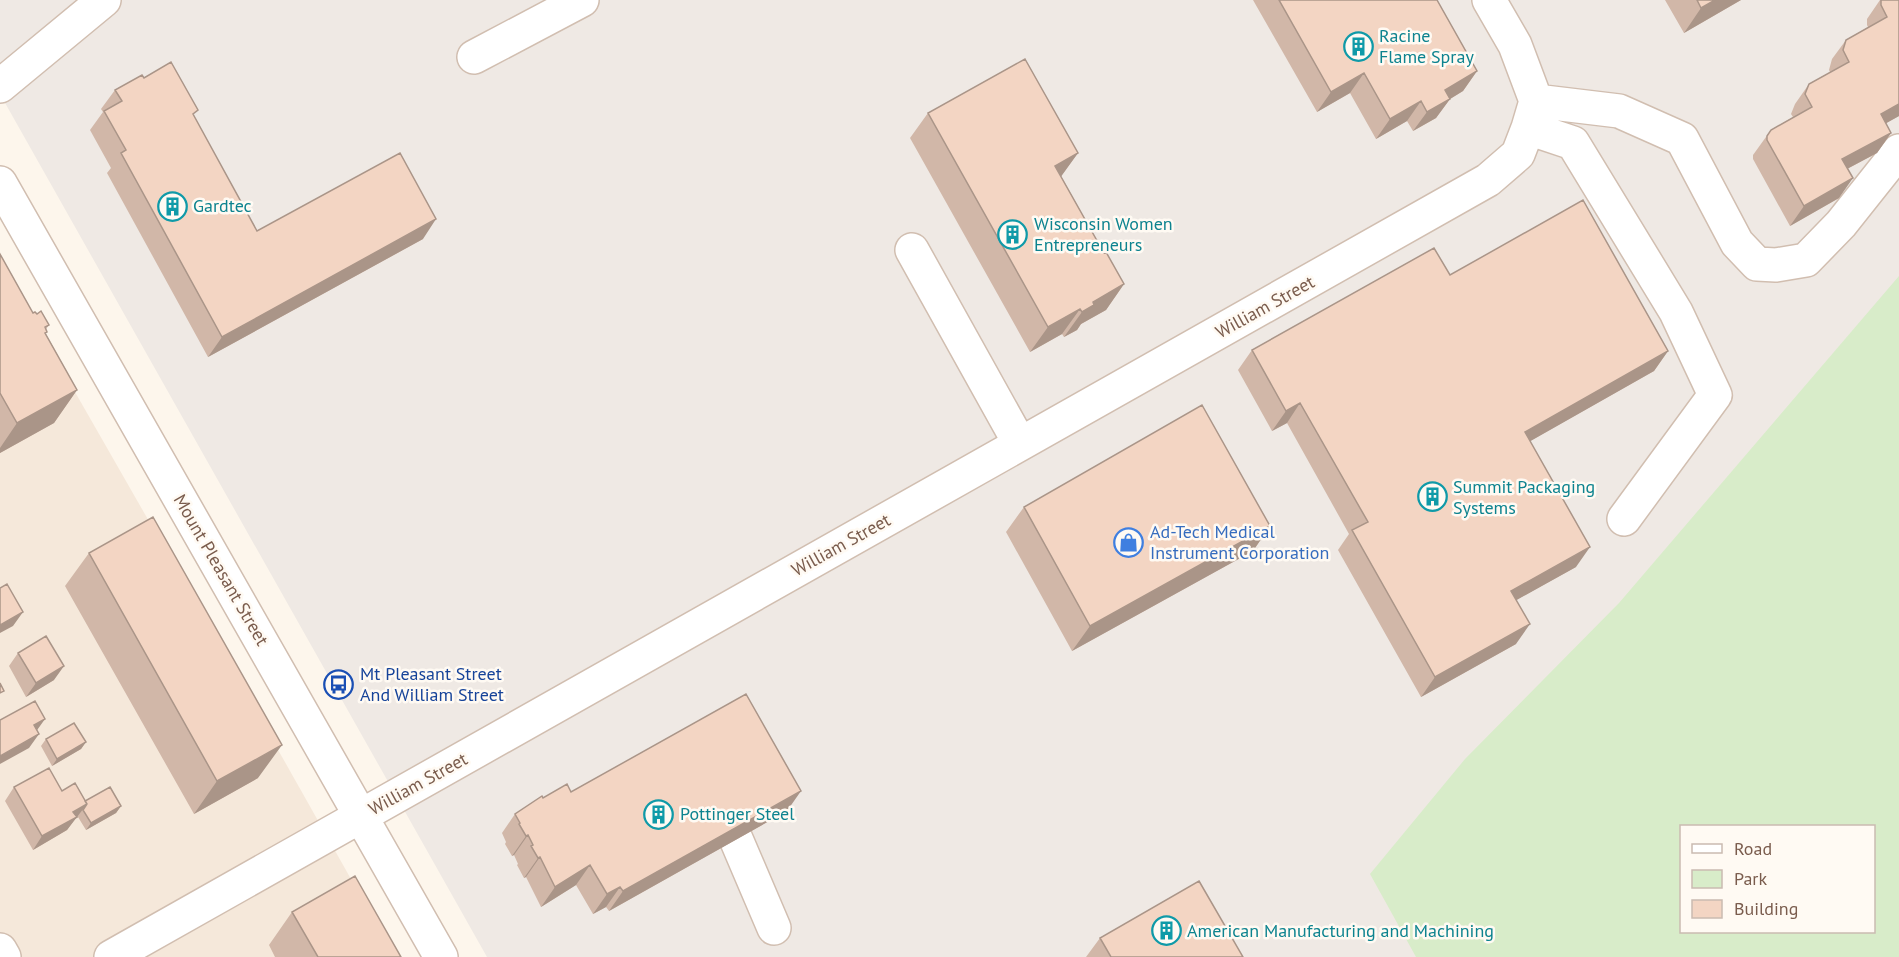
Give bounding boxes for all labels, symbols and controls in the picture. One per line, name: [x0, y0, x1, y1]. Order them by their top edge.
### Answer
place label: Racine Flame Spray: [1379, 24, 1474, 68]
building icon: Racine Flame Spray: [1342, 30, 1374, 62]
building icon: Gardtec: [156, 190, 188, 222]
place label: Gardtec: [193, 194, 252, 217]
place label: Wisconsin Women Entrepreneurs: [1034, 212, 1173, 256]
building icon: Wisconsin Women Entrepreneurs: [997, 218, 1029, 250]
street label: William Street: [1211, 270, 1318, 343]
place label: Summit Packaging Systems: [1453, 475, 1595, 519]
building icon: Summit Packaging Systems: [1416, 481, 1448, 513]
street label: Mount Pleasant Street: [169, 490, 274, 650]
street label: William Street: [787, 508, 894, 581]
place label: Ad-Tech Medical Instrument Corporation: [1150, 520, 1329, 564]
shop icon: Ad-Tech Medical Instrument Corporation: [1113, 526, 1145, 558]
place label: Mt Pleasant Street And William Street: [360, 662, 504, 706]
bus stop icon: Mt Pleasant Street And William Street: [323, 668, 355, 700]
street label: William Street: [364, 747, 471, 820]
building icon: Pottinger Steel: [643, 798, 675, 830]
place label: Pottinger Steel: [680, 802, 795, 825]
legend: [1680, 825, 1875, 933]
text: Road: [1734, 837, 1772, 860]
text: Park: [1734, 867, 1767, 890]
text: Building: [1734, 897, 1798, 920]
building icon: American Manufacturing and Machining: [1150, 915, 1182, 947]
place label: American Manufacturing and Machining: [1187, 919, 1494, 942]

